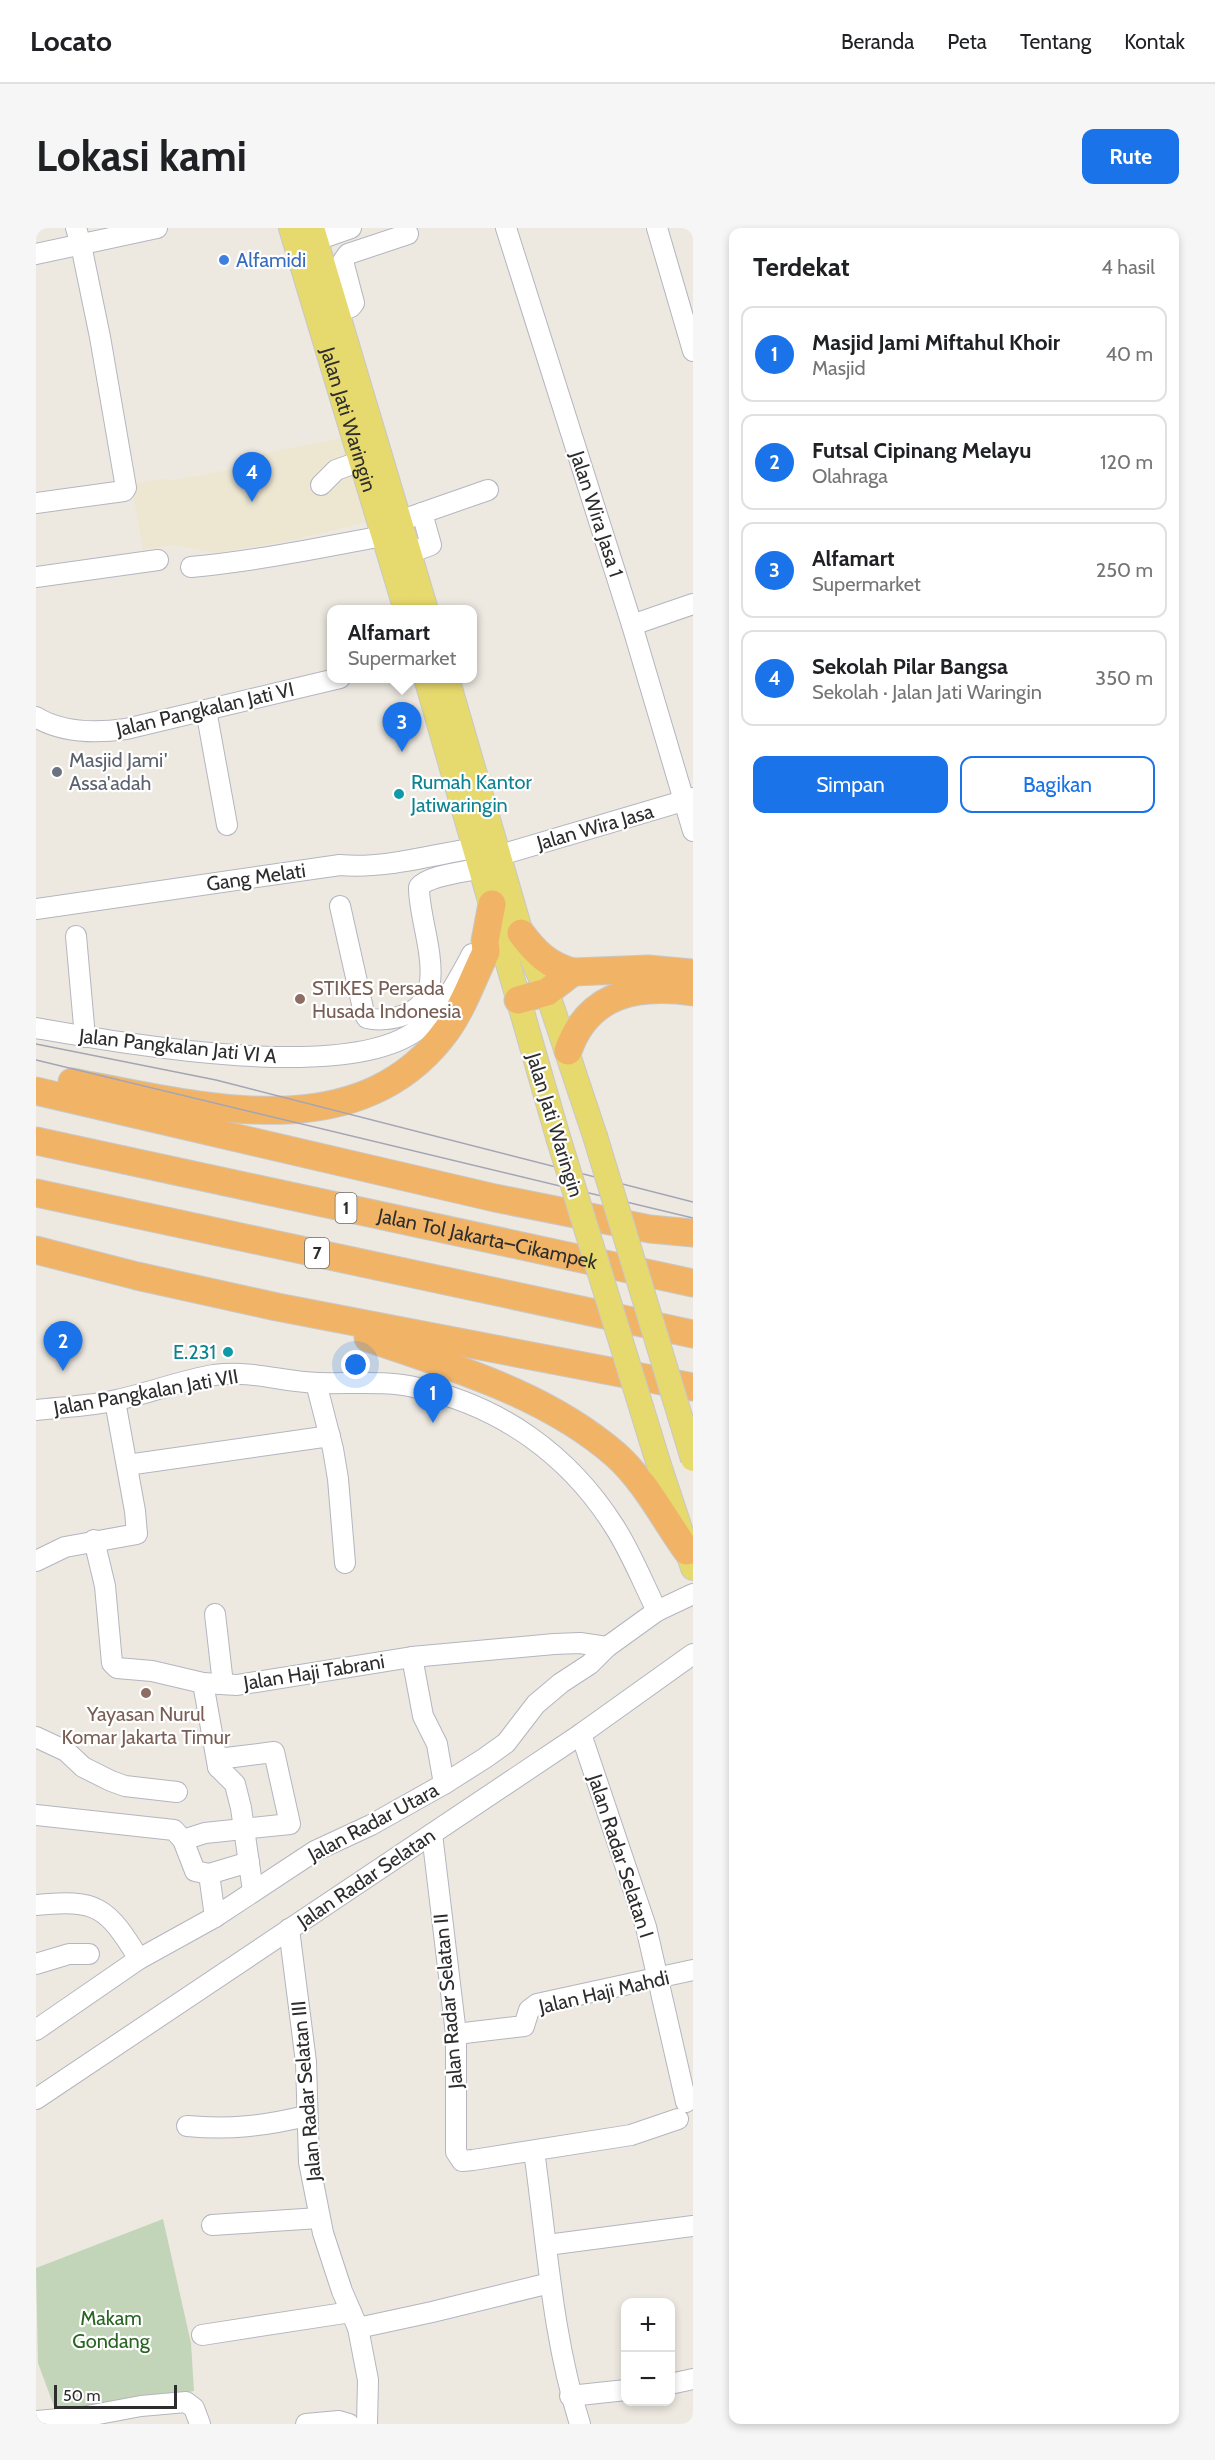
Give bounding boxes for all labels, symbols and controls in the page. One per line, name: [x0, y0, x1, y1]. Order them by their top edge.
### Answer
text: Locato: [30, 24, 112, 58]
text: Beranda: [841, 29, 914, 54]
text: Peta: [947, 29, 987, 54]
text: Tentang: [1020, 29, 1091, 54]
text: Kontak: [1124, 29, 1185, 54]
button: Rute: [1082, 129, 1179, 184]
text: Lokasi kami: [36, 130, 247, 182]
place label: Alfamidi: [236, 248, 306, 272]
text: Terdekat: [753, 251, 850, 283]
marker: Alfamidi: [217, 253, 231, 267]
text: 4 hasil: [1101, 255, 1155, 279]
text: Masjid Jami Miftahul Khoir: [812, 329, 1060, 356]
text: 1: [771, 342, 778, 366]
text: 40 m: [1105, 342, 1153, 366]
street label: Jalan Jati Waringin: [315, 343, 382, 495]
text: Masjid: [812, 356, 866, 380]
text: Futsal Cipinang Melayu: [812, 437, 1031, 464]
street label: Jalan Wira Jasa 1: [565, 447, 629, 580]
text: 2: [769, 450, 780, 474]
text: 120 m: [1100, 450, 1153, 474]
pin: 4: [232, 452, 272, 502]
text: Olahraga: [812, 464, 888, 488]
text: Alfamart: [812, 545, 895, 572]
text: 3: [769, 558, 780, 582]
text: 250 m: [1096, 558, 1153, 582]
text: Supermarket: [812, 572, 921, 596]
popup: [327, 605, 477, 683]
text: Alfamart: [348, 619, 430, 646]
text: Supermarket: [348, 646, 456, 670]
text: Sekolah Pilar Bangsa: [812, 653, 1008, 680]
text: 4: [768, 666, 781, 690]
text: 350 m: [1095, 666, 1153, 690]
street label: Jalan Pangkalan Jati VI: [113, 677, 296, 741]
text: Sekolah · Jalan Jati Waringin: [812, 680, 1042, 704]
pin: 3: [382, 702, 422, 752]
place label: Masjid Jami' Assa'adah: [69, 748, 167, 795]
button: Simpan: [753, 756, 948, 813]
button: Bagikan: [960, 756, 1155, 813]
marker: Masjid Jami' Assa'adah: [50, 765, 64, 779]
place label: Rumah Kantor Jatiwaringin: [410, 770, 532, 817]
marker: Rumah Kantor Jatiwaringin: [392, 787, 406, 801]
street label: Jalan Wira Jasa: [533, 799, 656, 855]
street label: Gang Melati: [205, 858, 307, 896]
place label: STIKES Persada Husada Indonesia: [312, 976, 462, 1023]
marker: STIKES Persada Husada Indonesia: [293, 992, 307, 1006]
street label: Jalan Pangkalan Jati VI A: [77, 1024, 279, 1068]
street label: Jalan Jati Waringin: [521, 1049, 588, 1200]
road number: 1: [336, 1193, 356, 1223]
street label: Jalan Tol Jakarta–Cikampek: [375, 1203, 600, 1274]
road number: 7: [305, 1238, 329, 1268]
pin: 2: [44, 1322, 82, 1371]
place label: E.231: [173, 1340, 216, 1364]
marker: E.231: [221, 1345, 235, 1359]
your location: [341, 1350, 370, 1379]
street label: Jalan Pangkalan Jati VII: [51, 1364, 240, 1420]
pin: 1: [414, 1374, 452, 1423]
street label: Jalan Haji Tabrani: [241, 1649, 386, 1695]
marker: Yayasan Nurul Komar Jakarta Timur: [139, 1686, 153, 1700]
place label: Yayasan Nurul Komar Jakarta Timur: [62, 1702, 231, 1749]
street label: Jalan Radar Selatan I: [583, 1770, 659, 1941]
street label: Jalan Radar Utara: [303, 1777, 443, 1867]
street label: Jalan Radar Selatan: [292, 1823, 440, 1934]
street label: Jalan Radar Selatan II: [428, 1912, 468, 2091]
street label: Jalan Haji Mahdi: [536, 1965, 671, 2019]
street label: Jalan Radar Selatan III: [286, 2000, 326, 2183]
map controls: [621, 2298, 675, 2406]
button: +: [621, 2298, 675, 2352]
park label: Makam Gondang: [72, 2306, 151, 2353]
button: −: [621, 2352, 675, 2406]
scale bar: [54, 2382, 177, 2410]
text: 50 m: [63, 2386, 100, 2405]

